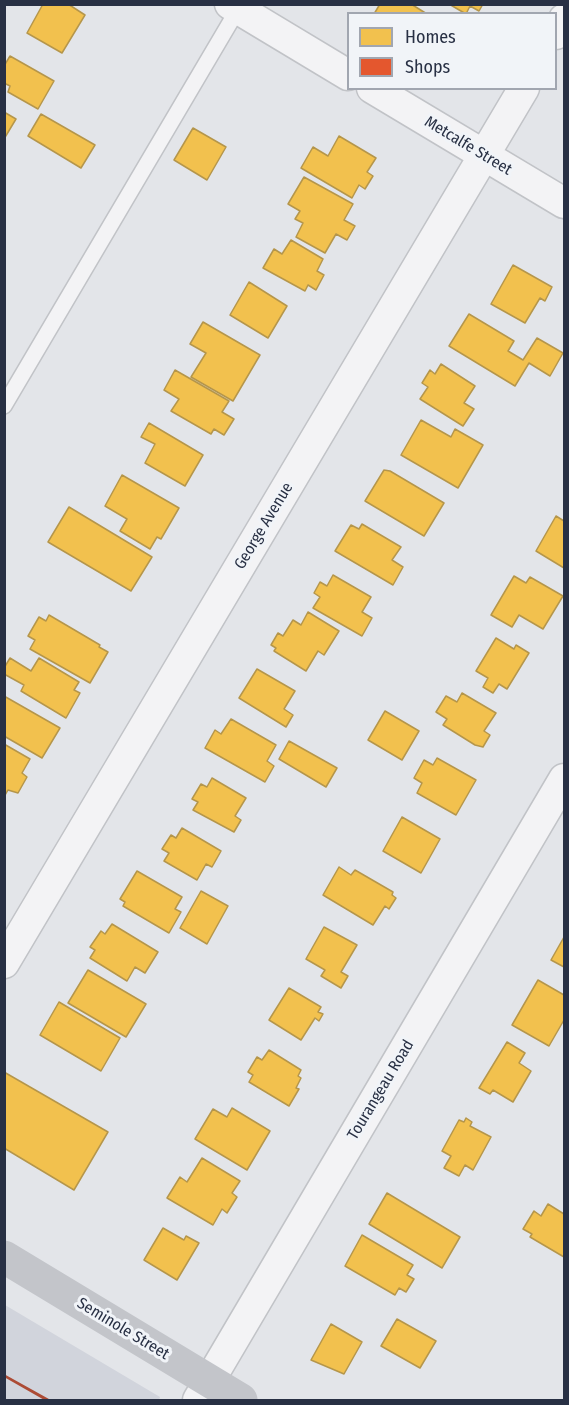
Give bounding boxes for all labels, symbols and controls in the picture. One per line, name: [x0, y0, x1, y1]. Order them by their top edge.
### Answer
legend: [347, 12, 557, 90]
text: Homes: [405, 26, 456, 48]
text: Shops: [405, 56, 450, 78]
street label: Metcalfe Street: [421, 112, 515, 180]
street label: George Avenue: [231, 479, 297, 573]
street label: Tourangeau Road: [344, 1037, 418, 1143]
street label: Seminole Street: [73, 1294, 173, 1364]

